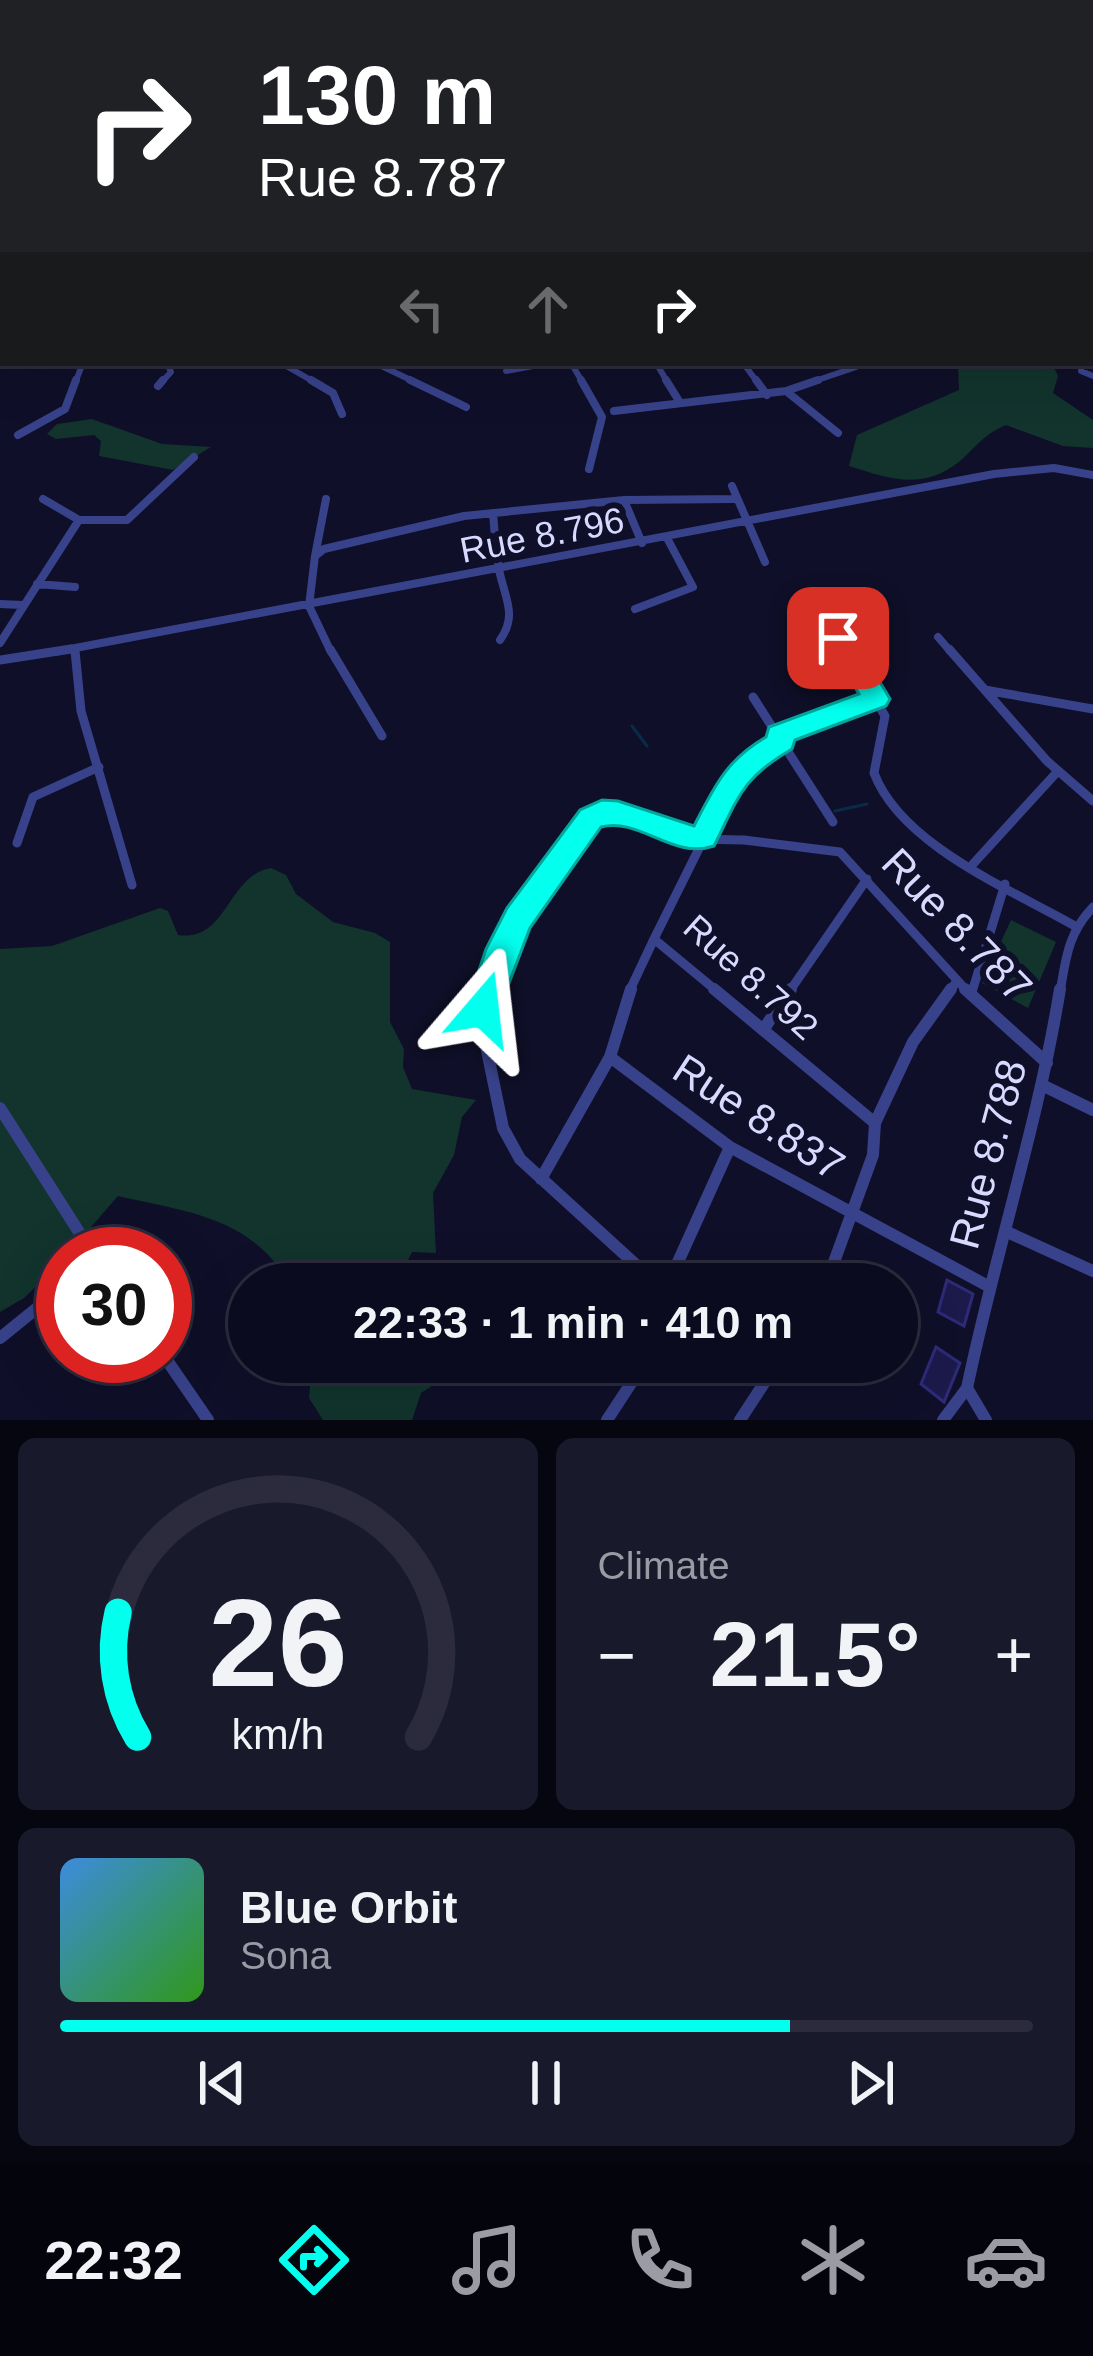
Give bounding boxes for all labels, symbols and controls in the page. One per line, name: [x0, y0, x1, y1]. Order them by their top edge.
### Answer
icon: right: [60, 48, 216, 204]
text: 130 m: [258, 48, 496, 142]
text: Rue 8.787: [258, 147, 507, 207]
icon: left: [389, 276, 455, 342]
icon: ahead: [515, 276, 581, 342]
icon: right: [641, 276, 707, 342]
street label: Rue 8.796: [457, 499, 627, 571]
pin: [787, 587, 889, 689]
icon: arrive: [805, 605, 871, 671]
street label: Rue 8.787: [873, 839, 1041, 1011]
street label: Rue 8.792: [676, 906, 826, 1048]
position arrow: [420, 946, 546, 1072]
street label: Rue 8.837: [665, 1045, 853, 1189]
street label: Rue 8.788: [940, 1054, 1036, 1254]
speed limit sign: 30: [36, 1227, 192, 1383]
text: 22:33 · 1 min · 410 m: [353, 1297, 793, 1348]
text: Climate: [598, 1544, 730, 1587]
text: 26: [208, 1573, 347, 1712]
text: 21.5°: [710, 1605, 921, 1705]
text: −: [598, 1618, 636, 1692]
text: +: [994, 1618, 1033, 1692]
text: km/h: [231, 1710, 324, 1758]
text: Blue Orbit: [240, 1882, 458, 1933]
text: Sona: [240, 1934, 331, 1977]
icon: previous: [189, 2050, 255, 2116]
icon: pause: [513, 2050, 579, 2116]
icon: next: [838, 2050, 904, 2116]
icon: directions: [272, 2218, 356, 2302]
icon: music: [445, 2218, 529, 2302]
icon: phone: [618, 2218, 702, 2302]
icon: climate: [791, 2218, 875, 2302]
icon: car: [964, 2218, 1048, 2302]
text: 22:32: [45, 2230, 183, 2290]

